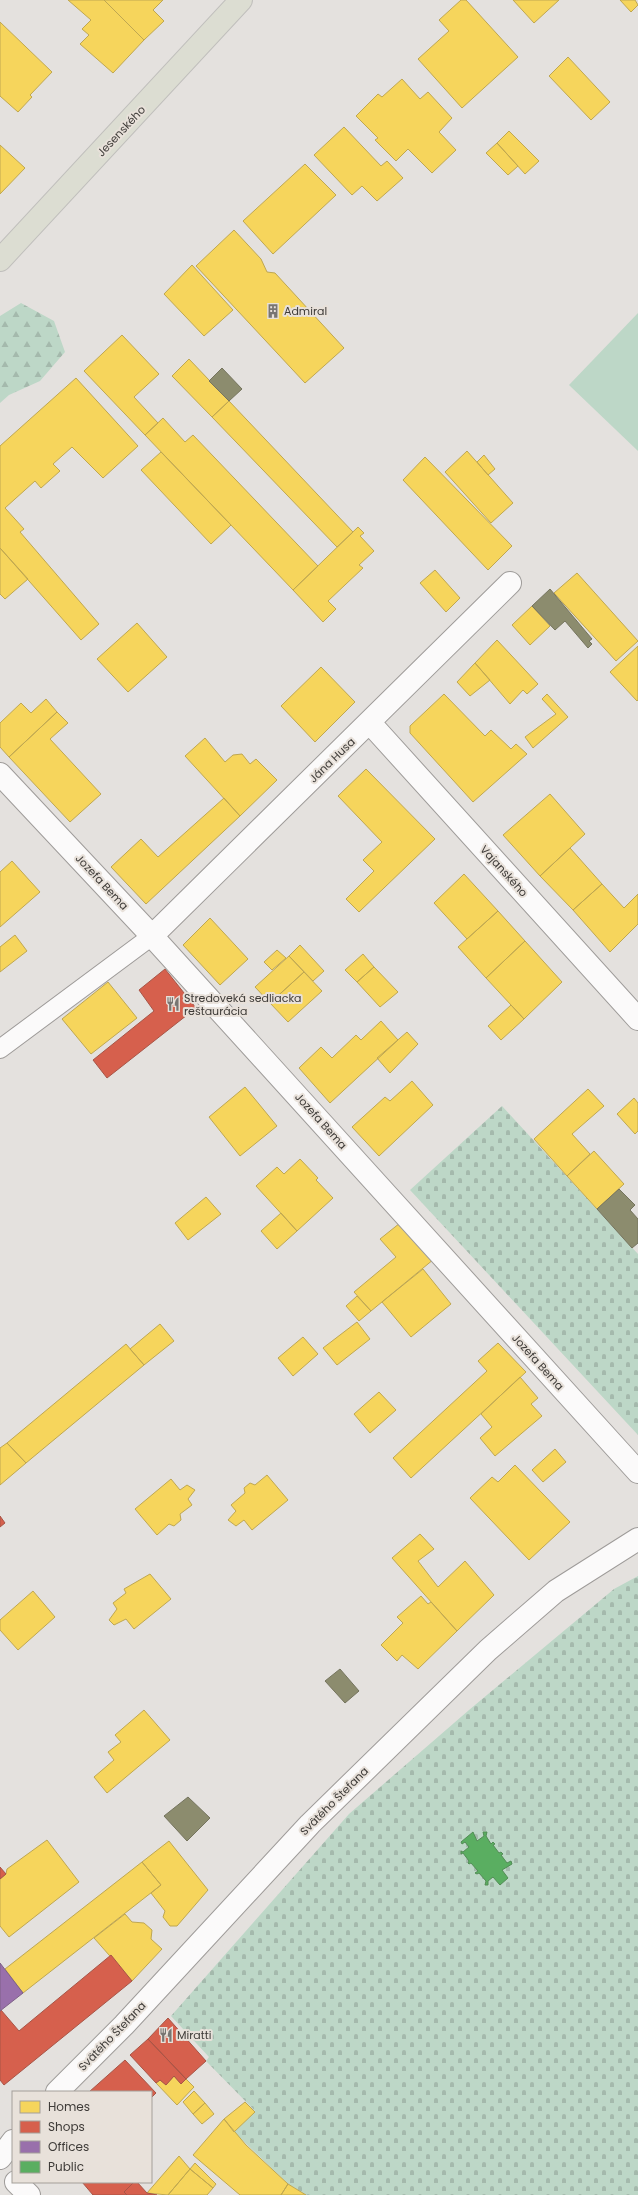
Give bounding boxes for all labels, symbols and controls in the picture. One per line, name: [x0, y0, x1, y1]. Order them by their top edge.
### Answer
street label: Jesenského: [93, 102, 149, 160]
building icon: Admiral: [265, 303, 281, 319]
place label: Admiral: [284, 303, 327, 319]
street label: Jána Husa: [305, 734, 359, 786]
street label: Vajanského: [477, 842, 531, 900]
street label: Jozefa Bema: [72, 851, 132, 913]
place label: Stredoveká sedliacka reštaurácia: [184, 990, 302, 1019]
restaurant icon: Stredoveká sedliacka reštaurácia: [165, 996, 181, 1012]
street label: Jozefa Bema: [291, 1089, 351, 1153]
street label: Jozefa Bema: [508, 1330, 568, 1394]
street label: Svätého Štefana: [296, 1763, 372, 1839]
street label: Svätého Štefana: [75, 1998, 149, 2074]
restaurant icon: Miratti: [158, 2027, 174, 2043]
place label: Miratti: [177, 2027, 212, 2043]
legend: [12, 2091, 152, 2183]
text: Homes: [48, 2098, 90, 2115]
text: Shops: [48, 2118, 85, 2135]
text: Offices: [48, 2138, 89, 2155]
text: Public: [48, 2158, 84, 2175]

